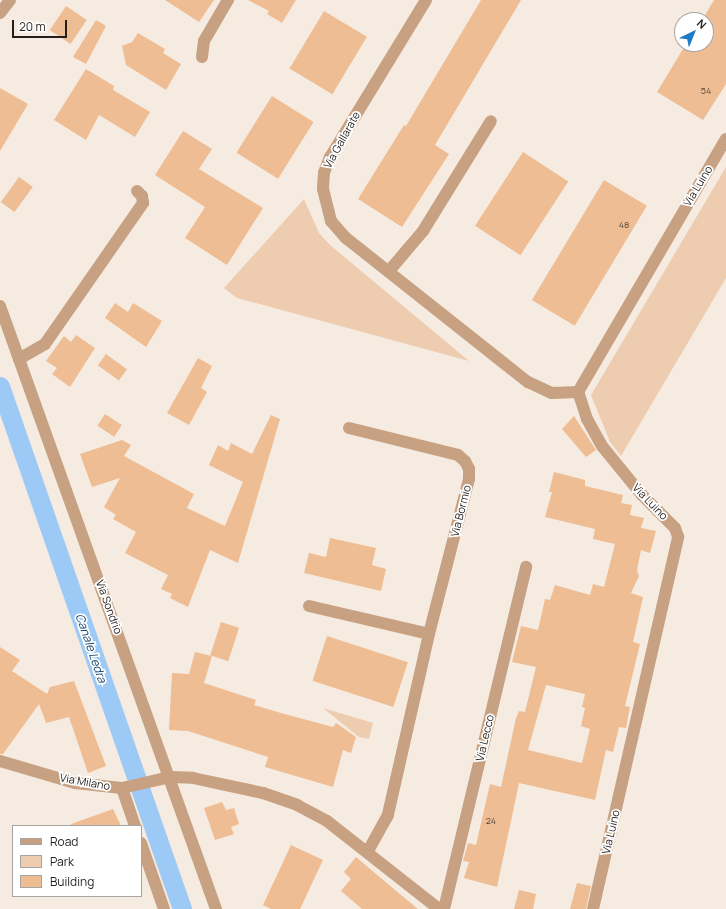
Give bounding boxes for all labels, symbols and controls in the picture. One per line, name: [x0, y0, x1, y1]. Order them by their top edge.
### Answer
scale bar: [14, 12, 69, 38]
north arrow: [674, 12, 714, 52]
text: N: [694, 15, 710, 32]
text: 20 m: [19, 18, 46, 35]
house number: 54: [701, 86, 711, 96]
street label: Via Gallarate: [321, 109, 363, 171]
street label: Via Luino: [681, 163, 715, 209]
house number: 48: [619, 220, 629, 230]
street label: Via Luino: [630, 481, 670, 523]
street label: Via Bormio: [448, 484, 474, 538]
street label: Via Sondrio: [93, 578, 125, 636]
water label: Canale Ledra: [72, 611, 110, 685]
street label: Via Lecco: [473, 713, 497, 763]
street label: Via Milano: [59, 771, 111, 793]
street label: Via Luino: [600, 809, 622, 855]
house number: 24: [486, 816, 496, 826]
legend: [12, 825, 142, 897]
text: Road: [50, 833, 78, 850]
text: Park: [50, 853, 74, 870]
text: Building: [50, 873, 94, 890]

